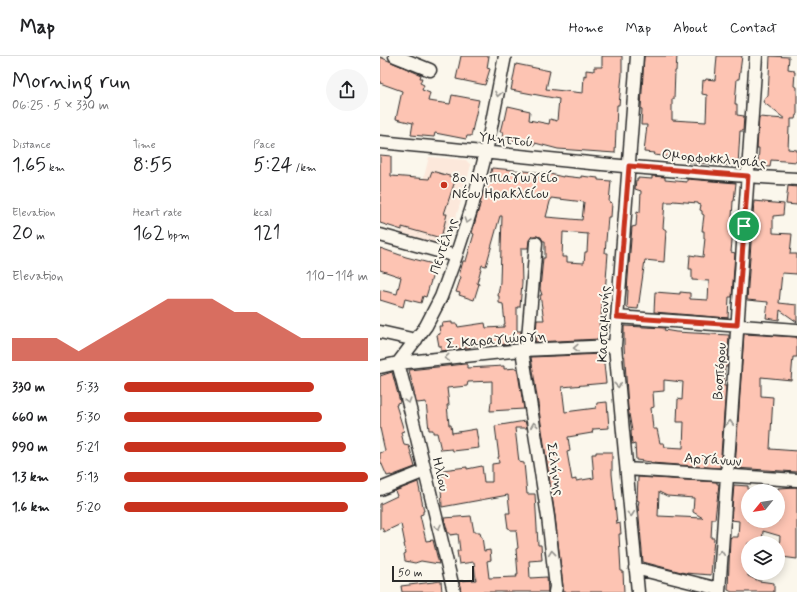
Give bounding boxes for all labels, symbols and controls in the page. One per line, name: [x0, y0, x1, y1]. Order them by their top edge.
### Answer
text: Map: [20, 15, 55, 40]
text: Home: [569, 19, 603, 37]
text: Map: [625, 19, 651, 37]
text: About: [673, 19, 708, 37]
text: Contact: [730, 19, 777, 37]
text: Morning run: [12, 68, 131, 96]
button: share: [326, 69, 368, 111]
one-way arrow: [494, 91, 502, 97]
text: 06:25 · 5 × 330 m: [12, 97, 109, 114]
street label: Υμηττού: [478, 128, 534, 152]
text: Distance: [12, 138, 51, 152]
text: Time: [133, 138, 156, 152]
text: Pace: [253, 138, 275, 152]
street label: Ομορφοκκλησιάς: [661, 145, 767, 173]
text: 1.65: [12, 152, 46, 179]
text: 8:55: [133, 152, 172, 179]
text: 5:24: [253, 152, 293, 179]
text: km: [46, 161, 65, 175]
text: /km: [293, 161, 316, 175]
place label: 8ο Νηπιαγωγείο Νέου Ηρακλείου: [452, 169, 558, 203]
marker: 8ο Νηπιαγωγείο Νέου Ηρακλείου: [439, 180, 449, 190]
text: Elevation: [12, 206, 55, 220]
text: Heart rate: [133, 206, 182, 220]
text: kcal: [253, 206, 272, 220]
pin: [727, 209, 761, 243]
street label: Πεντέλης: [425, 215, 462, 277]
icon: arrive: [733, 215, 755, 237]
one-way arrow: [464, 217, 472, 224]
text: 20: [12, 220, 33, 247]
text: 162: [133, 220, 165, 247]
text: 121: [253, 220, 281, 247]
text: m: [33, 229, 45, 243]
text: bpm: [165, 229, 190, 243]
text: Elevation: [12, 268, 63, 285]
text: 110–114 m: [306, 268, 368, 285]
street label: Κασταμονής: [594, 285, 614, 363]
street label: Σ. Καραγιώργη: [445, 327, 547, 353]
street label: Βοσπόρου: [709, 342, 731, 400]
one-way arrow: [573, 344, 579, 352]
one-way arrow: [444, 353, 450, 362]
text: 330 m: [12, 379, 45, 396]
text: 5:33: [76, 379, 99, 396]
one-way arrow: [614, 382, 623, 388]
one-way arrow: [403, 397, 412, 404]
text: 660 m: [12, 409, 48, 426]
text: 5:30: [76, 409, 101, 426]
one-way arrow: [726, 420, 735, 426]
one-way arrow: [530, 422, 539, 428]
text: 990 m: [12, 439, 48, 456]
text: 5:21: [76, 439, 99, 456]
street label: Σελήνης: [542, 441, 568, 497]
street label: Αργάνων: [684, 449, 742, 471]
street label: Ηλίου: [427, 455, 453, 493]
text: 1.3 km: [12, 469, 49, 486]
text: 5:13: [76, 469, 99, 486]
north arrow: [741, 484, 785, 528]
map controls: [741, 484, 785, 580]
text: 1.6 km: [12, 499, 50, 516]
text: 5:20: [76, 499, 101, 516]
one-way arrow: [626, 511, 635, 517]
one-way arrow: [434, 524, 442, 530]
button: layers: [741, 536, 785, 580]
one-way arrow: [548, 550, 557, 556]
one-way arrow: [717, 550, 726, 556]
scale bar: [392, 564, 474, 583]
text: 50 m: [398, 566, 423, 580]

